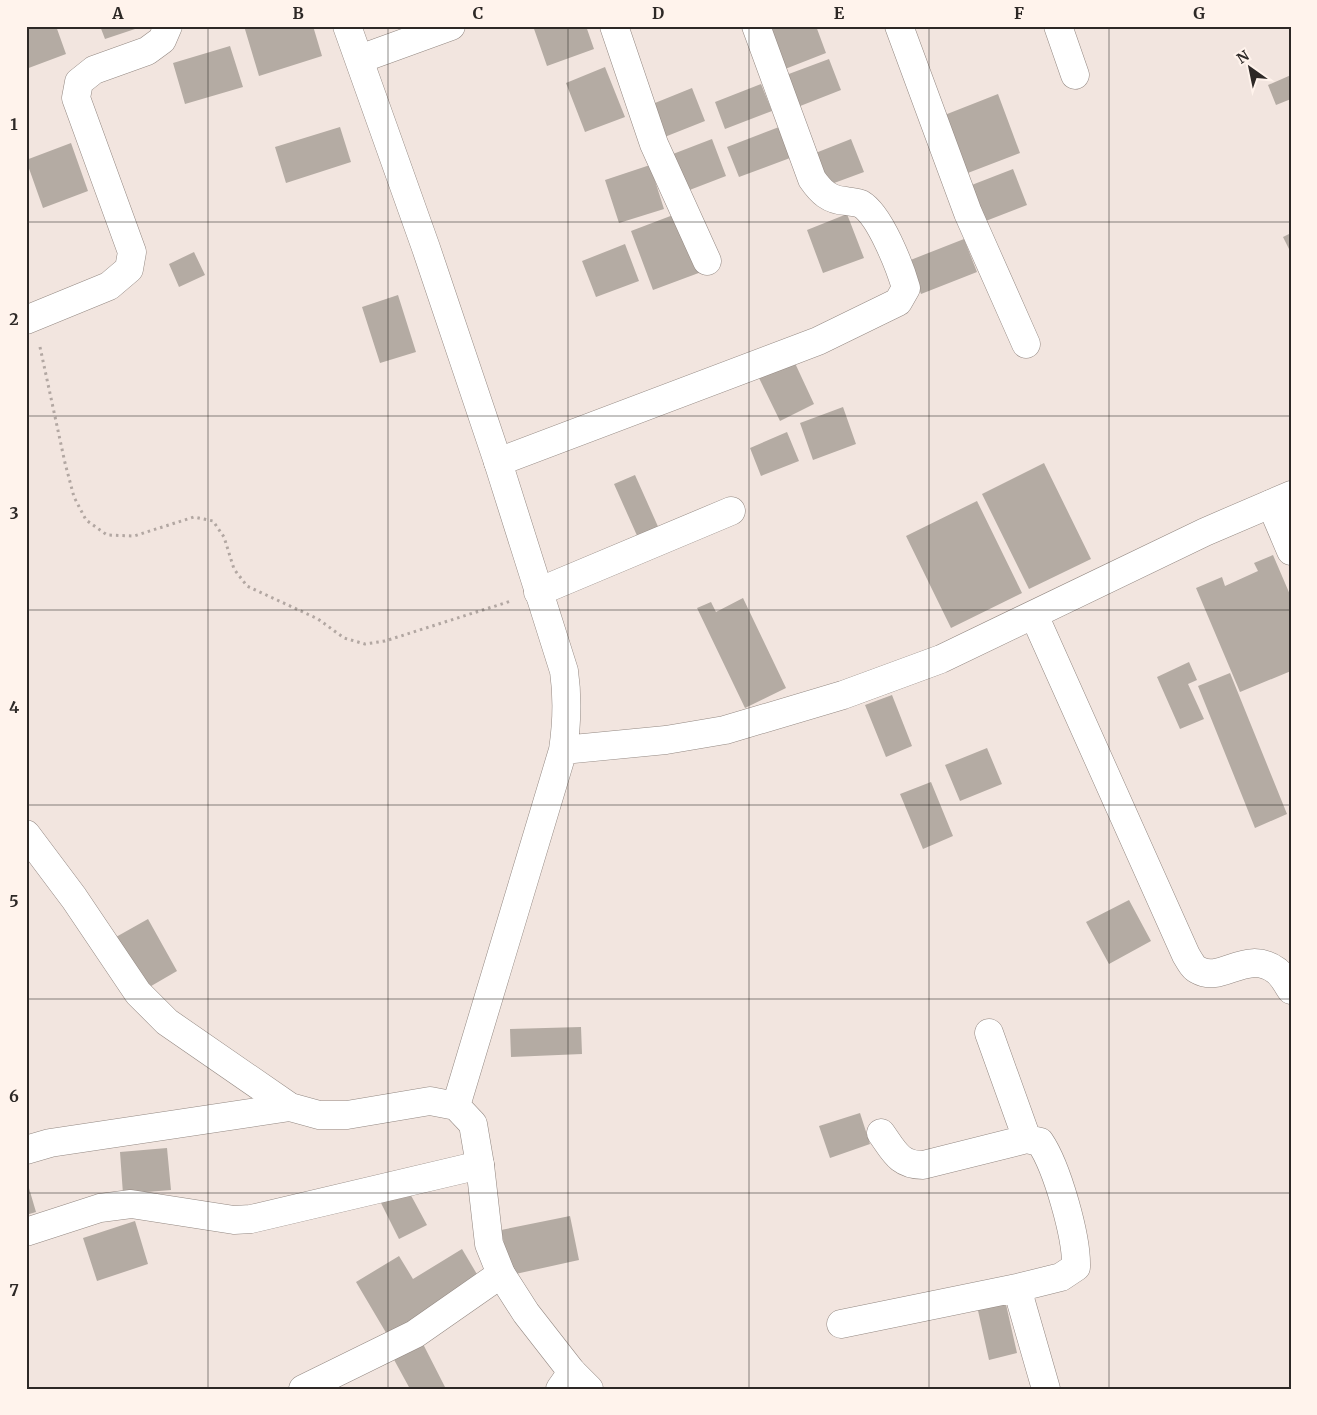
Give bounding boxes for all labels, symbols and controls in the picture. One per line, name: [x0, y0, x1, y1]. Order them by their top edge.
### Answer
text: A: [111, 3, 124, 23]
text: B: [292, 3, 304, 23]
text: C: [473, 3, 483, 23]
text: D: [652, 3, 664, 23]
text: E: [834, 3, 845, 23]
text: F: [1014, 3, 1024, 23]
text: G: [1193, 3, 1205, 23]
north arrow: [1224, 42, 1274, 92]
text: N: [1233, 47, 1252, 68]
text: 1: [10, 114, 18, 134]
text: 2: [9, 309, 19, 329]
text: 3: [9, 503, 19, 523]
text: 4: [9, 697, 19, 717]
text: 5: [9, 891, 19, 911]
text: 6: [9, 1086, 19, 1106]
text: 7: [9, 1280, 19, 1300]

